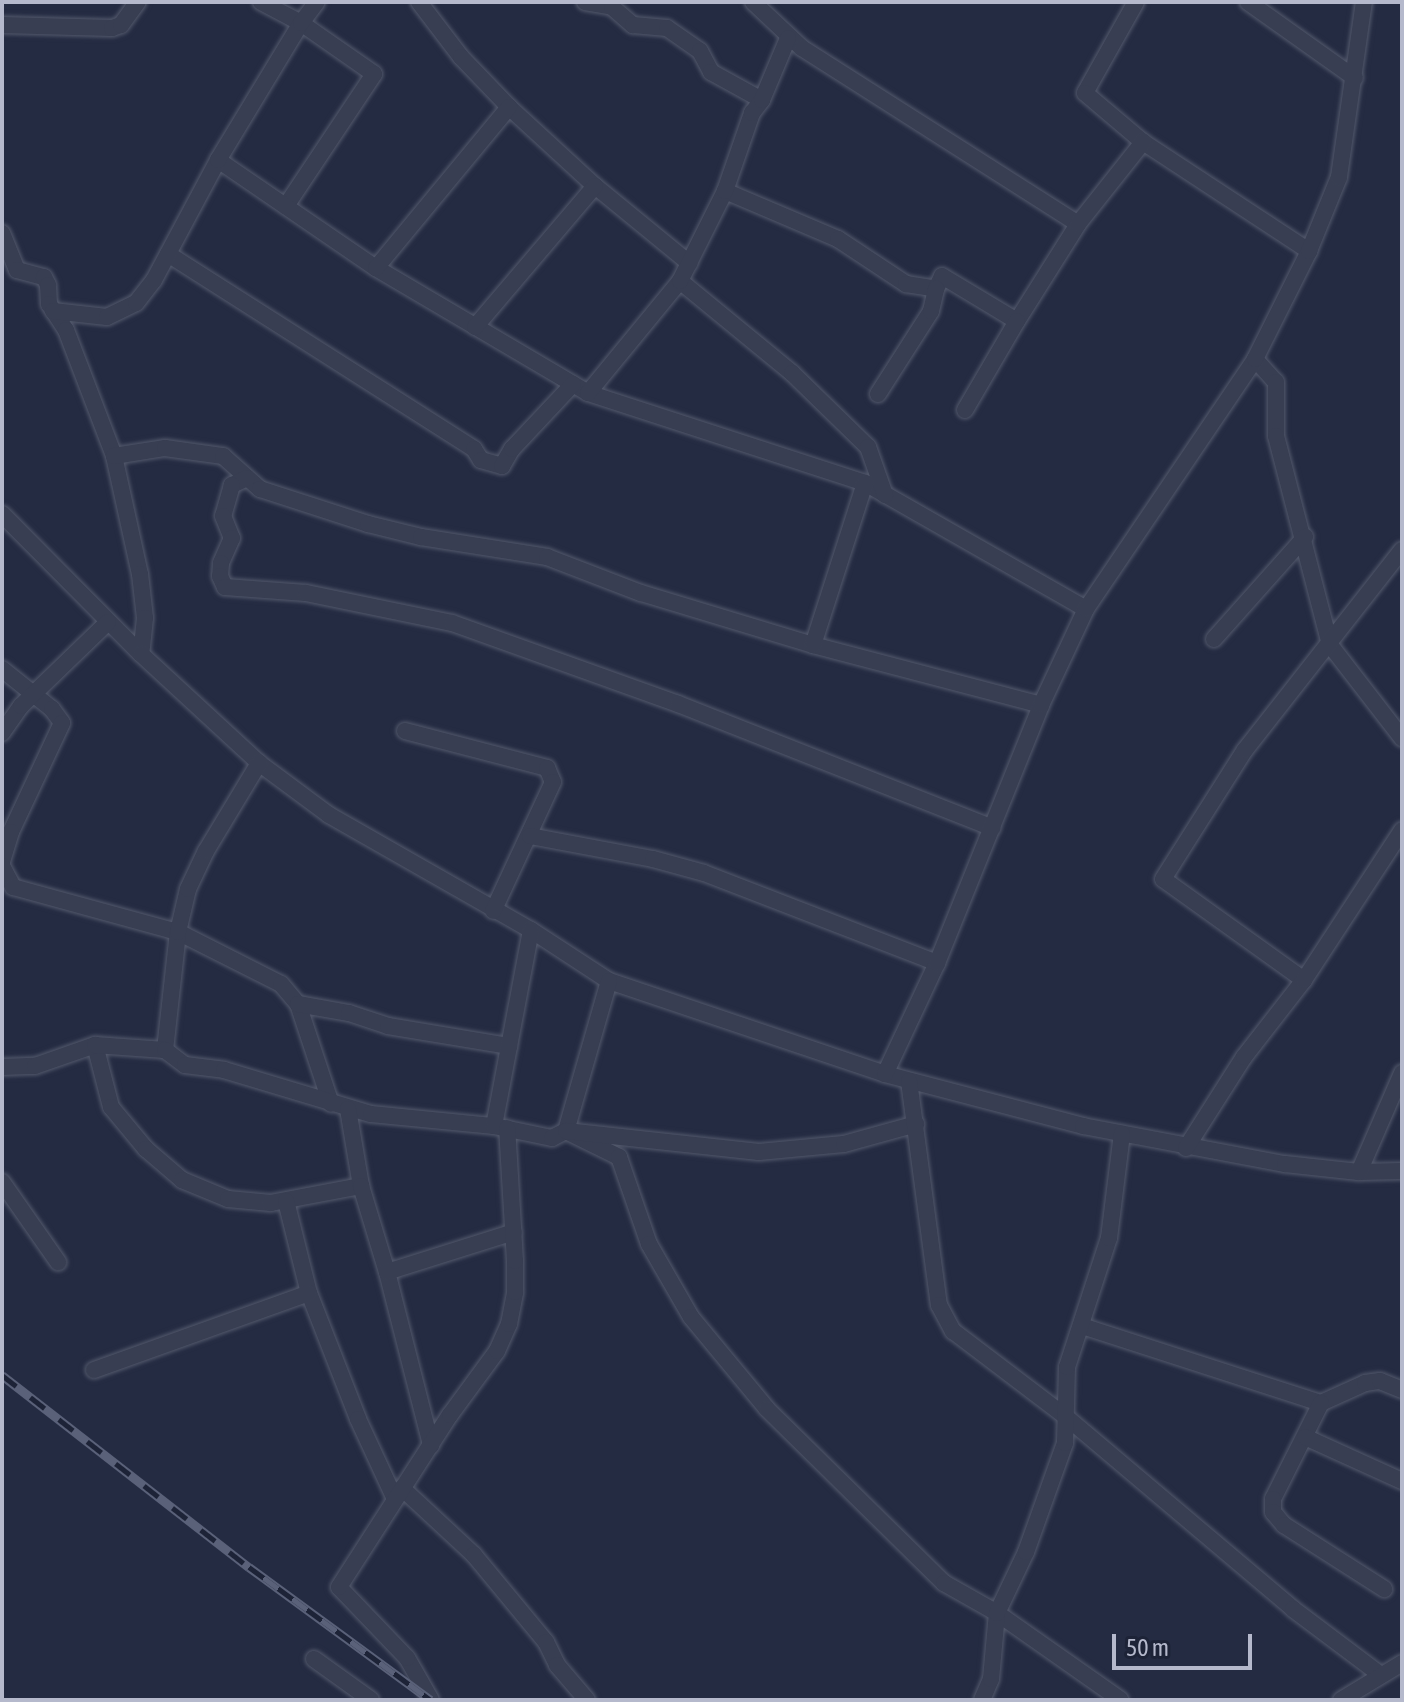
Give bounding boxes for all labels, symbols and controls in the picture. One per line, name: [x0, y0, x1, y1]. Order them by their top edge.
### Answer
scale bar: [1116, 1618, 1256, 1668]
text: 50 m: [1126, 1634, 1169, 1661]

